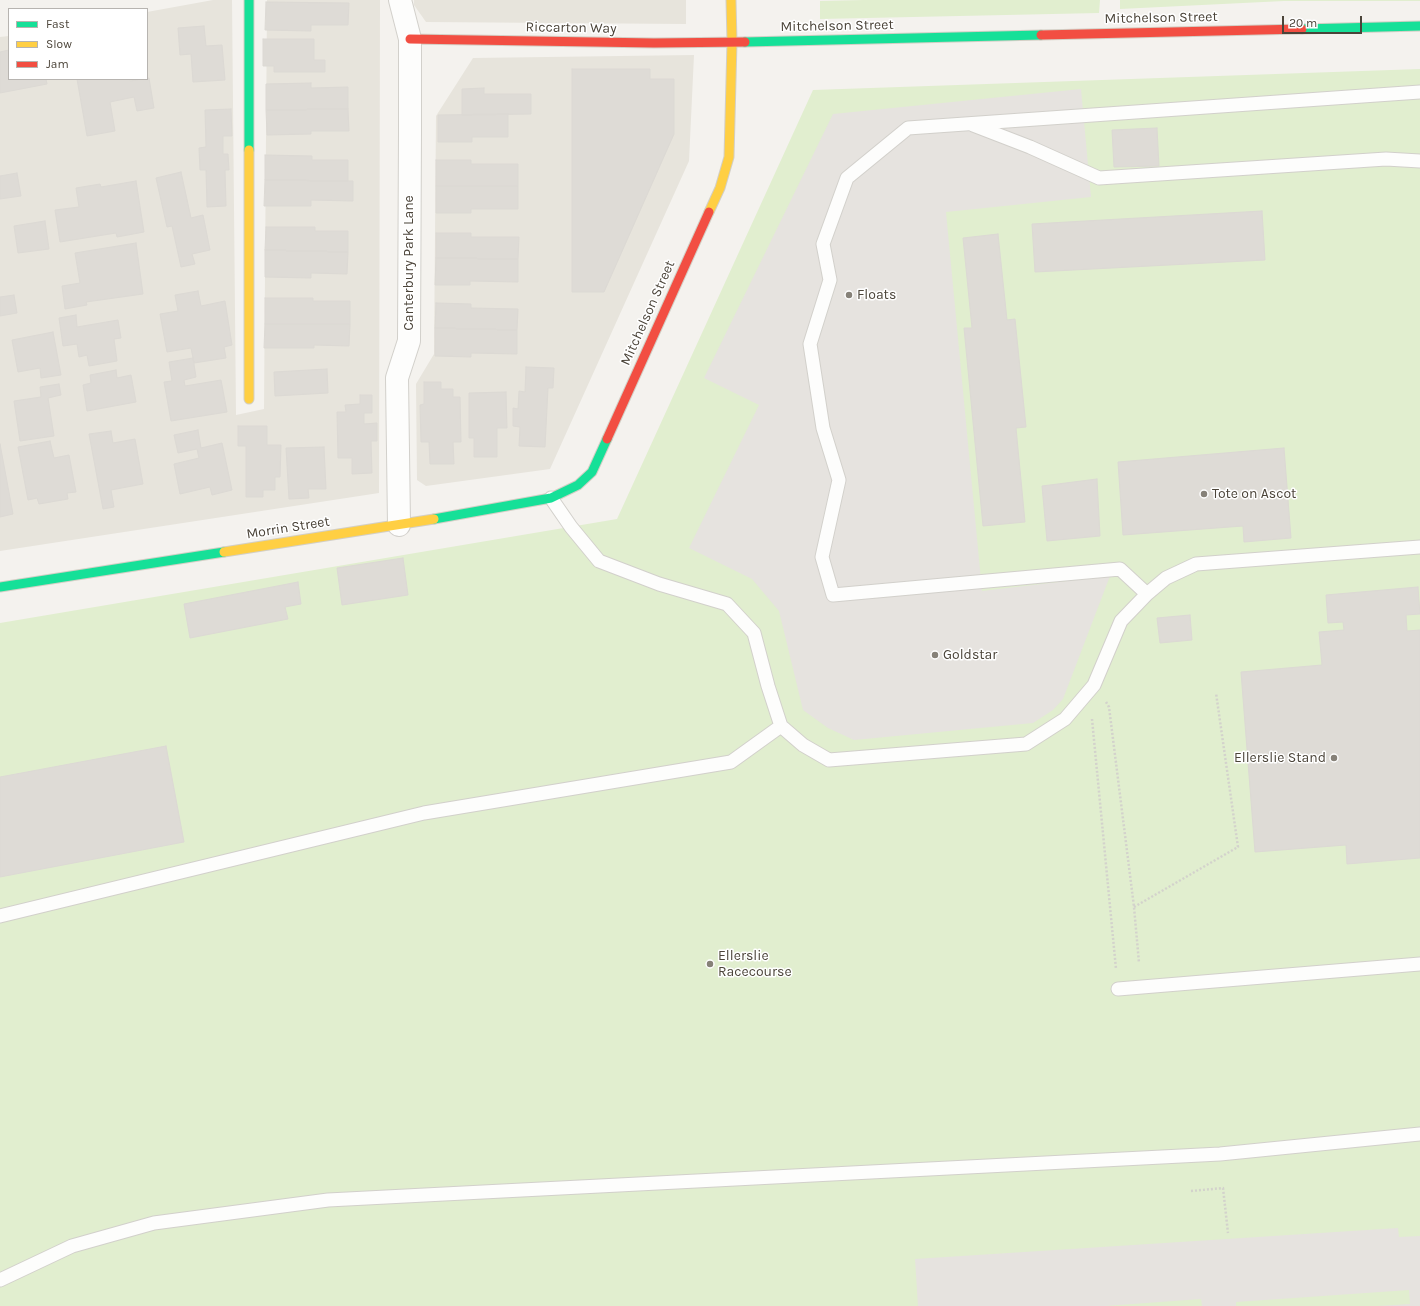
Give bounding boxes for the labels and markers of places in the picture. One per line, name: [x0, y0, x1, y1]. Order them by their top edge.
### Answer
place label: Floats: [857, 287, 896, 303]
marker: Floats: [844, 290, 854, 300]
place label: Tote on Ascot: [1212, 486, 1296, 502]
marker: Tote on Ascot: [1199, 489, 1209, 499]
place label: Goldstar: [943, 647, 997, 663]
marker: Goldstar: [930, 650, 940, 660]
place label: Ellerslie Stand: [1234, 750, 1326, 766]
marker: Ellerslie Stand: [1329, 753, 1339, 763]
place label: Ellerslie Racecourse: [718, 948, 792, 980]
marker: Ellerslie Racecourse: [705, 959, 715, 969]

